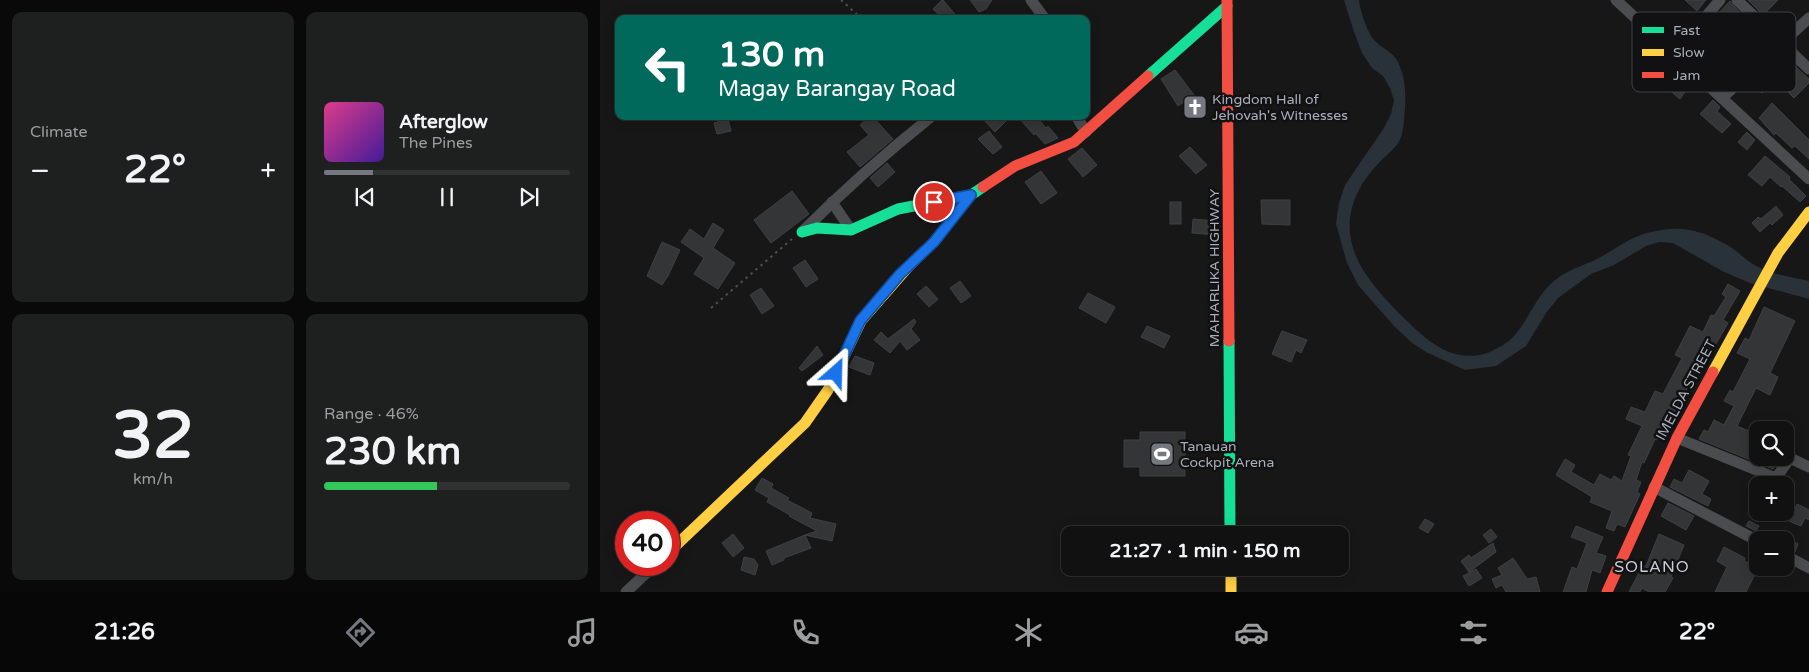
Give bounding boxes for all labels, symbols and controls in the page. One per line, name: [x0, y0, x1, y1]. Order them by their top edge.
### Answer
legend: [1632, 12, 1796, 92]
text: Fast: [1673, 22, 1701, 39]
text: 130 m: [718, 34, 825, 76]
icon: left: [635, 35, 700, 100]
text: Slow: [1673, 44, 1705, 61]
text: Jam: [1673, 67, 1700, 84]
text: Magay Barangay Road: [718, 76, 956, 102]
place label: Kingdom Hall of Jehovah's Witnesses: [1212, 91, 1348, 124]
church icon: Kingdom Hall of Jehovah's Witnesses: [1182, 94, 1208, 120]
text: Afterglow: [399, 111, 488, 133]
text: Climate: [30, 122, 88, 142]
text: The Pines: [399, 133, 473, 153]
text: 22°: [124, 147, 186, 193]
text: −: [30, 154, 50, 188]
text: +: [260, 154, 276, 188]
pin: [913, 181, 955, 223]
icon: previous: [351, 183, 379, 211]
icon: pause: [433, 183, 461, 211]
icon: next: [515, 183, 543, 211]
icon: arrive: [920, 188, 948, 216]
street label: MAHARLIKA HIGHWAY: [1206, 189, 1223, 347]
street label: IMELDA STREET: [1652, 336, 1720, 443]
position arrow: [809, 346, 861, 398]
text: 32: [112, 397, 194, 476]
text: Range · 46%: [324, 404, 419, 424]
map controls: [1749, 421, 1794, 576]
button: search: [1749, 421, 1794, 466]
text: 230 km: [324, 429, 461, 475]
place label: Tanauan Cockpit Arena: [1180, 438, 1274, 471]
sports icon: Tanauan Cockpit Arena: [1149, 441, 1175, 467]
text: km/h: [133, 469, 173, 489]
button: +: [1749, 476, 1794, 521]
speed limit sign: 40: [615, 511, 680, 576]
button: −: [1749, 531, 1794, 576]
text: 21:27 · 1 min · 150 m: [1109, 540, 1301, 562]
district label: SOLANO: [1614, 557, 1690, 577]
icon: directions: [343, 615, 378, 650]
icon: music: [565, 615, 600, 650]
icon: phone: [788, 615, 823, 650]
icon: climate: [1011, 615, 1046, 650]
icon: car: [1234, 615, 1269, 650]
icon: filters: [1456, 615, 1491, 650]
text: 21:26: [94, 619, 155, 645]
text: 22°: [1679, 619, 1715, 645]

